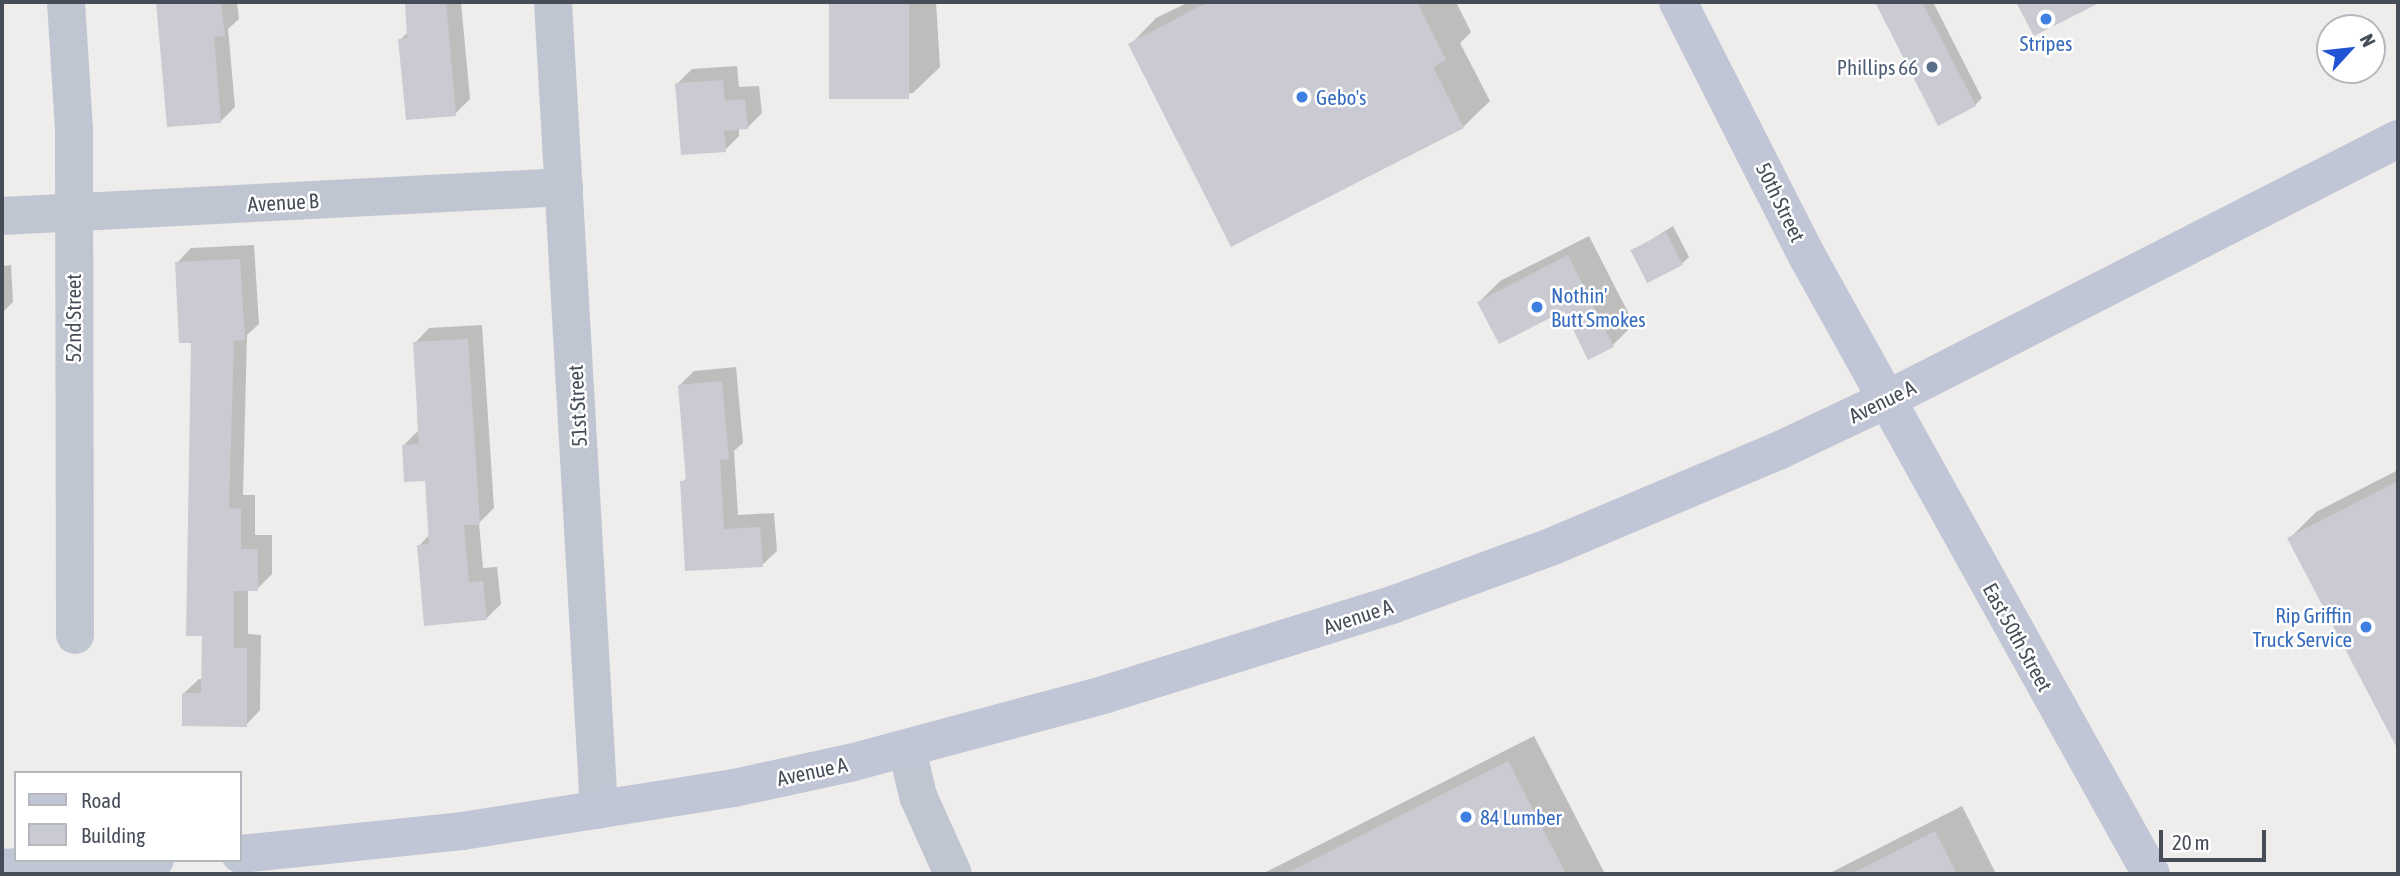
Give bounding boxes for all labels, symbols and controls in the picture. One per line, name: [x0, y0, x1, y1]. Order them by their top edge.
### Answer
marker: Stripes: [2038, 11, 2054, 27]
north arrow: [2316, 14, 2386, 84]
place label: Stripes: [2020, 30, 2072, 56]
text: N: [2356, 30, 2380, 50]
place label: Phillips 66: [1837, 54, 1918, 80]
marker: Phillips 66: [1924, 59, 1940, 75]
place label: Gebo's: [1316, 84, 1367, 110]
marker: Gebo's: [1294, 89, 1310, 105]
street label: 50th Street: [1751, 158, 1811, 246]
street label: Avenue B: [247, 188, 319, 216]
street label: 52nd Street: [60, 274, 86, 362]
place label: Nothin' Butt Smokes: [1551, 282, 1646, 332]
marker: Nothin' Butt Smokes: [1529, 299, 1545, 315]
street label: 51st Street: [562, 364, 592, 448]
street label: Avenue A: [1844, 374, 1920, 428]
street label: East 50th Street: [1978, 578, 2058, 696]
street label: Avenue A: [1320, 593, 1396, 639]
place label: Rip Griffin Truck Service: [2252, 602, 2352, 652]
marker: Rip Griffin Truck Service: [2358, 619, 2374, 635]
street label: Avenue A: [775, 751, 849, 791]
legend: [14, 771, 242, 862]
text: Road: [81, 788, 121, 812]
place label: 84 Lumber: [1480, 804, 1562, 830]
marker: 84 Lumber: [1458, 809, 1474, 825]
scale bar: [2162, 816, 2269, 860]
text: Building: [81, 823, 145, 847]
text: 20 m: [2172, 830, 2210, 854]

